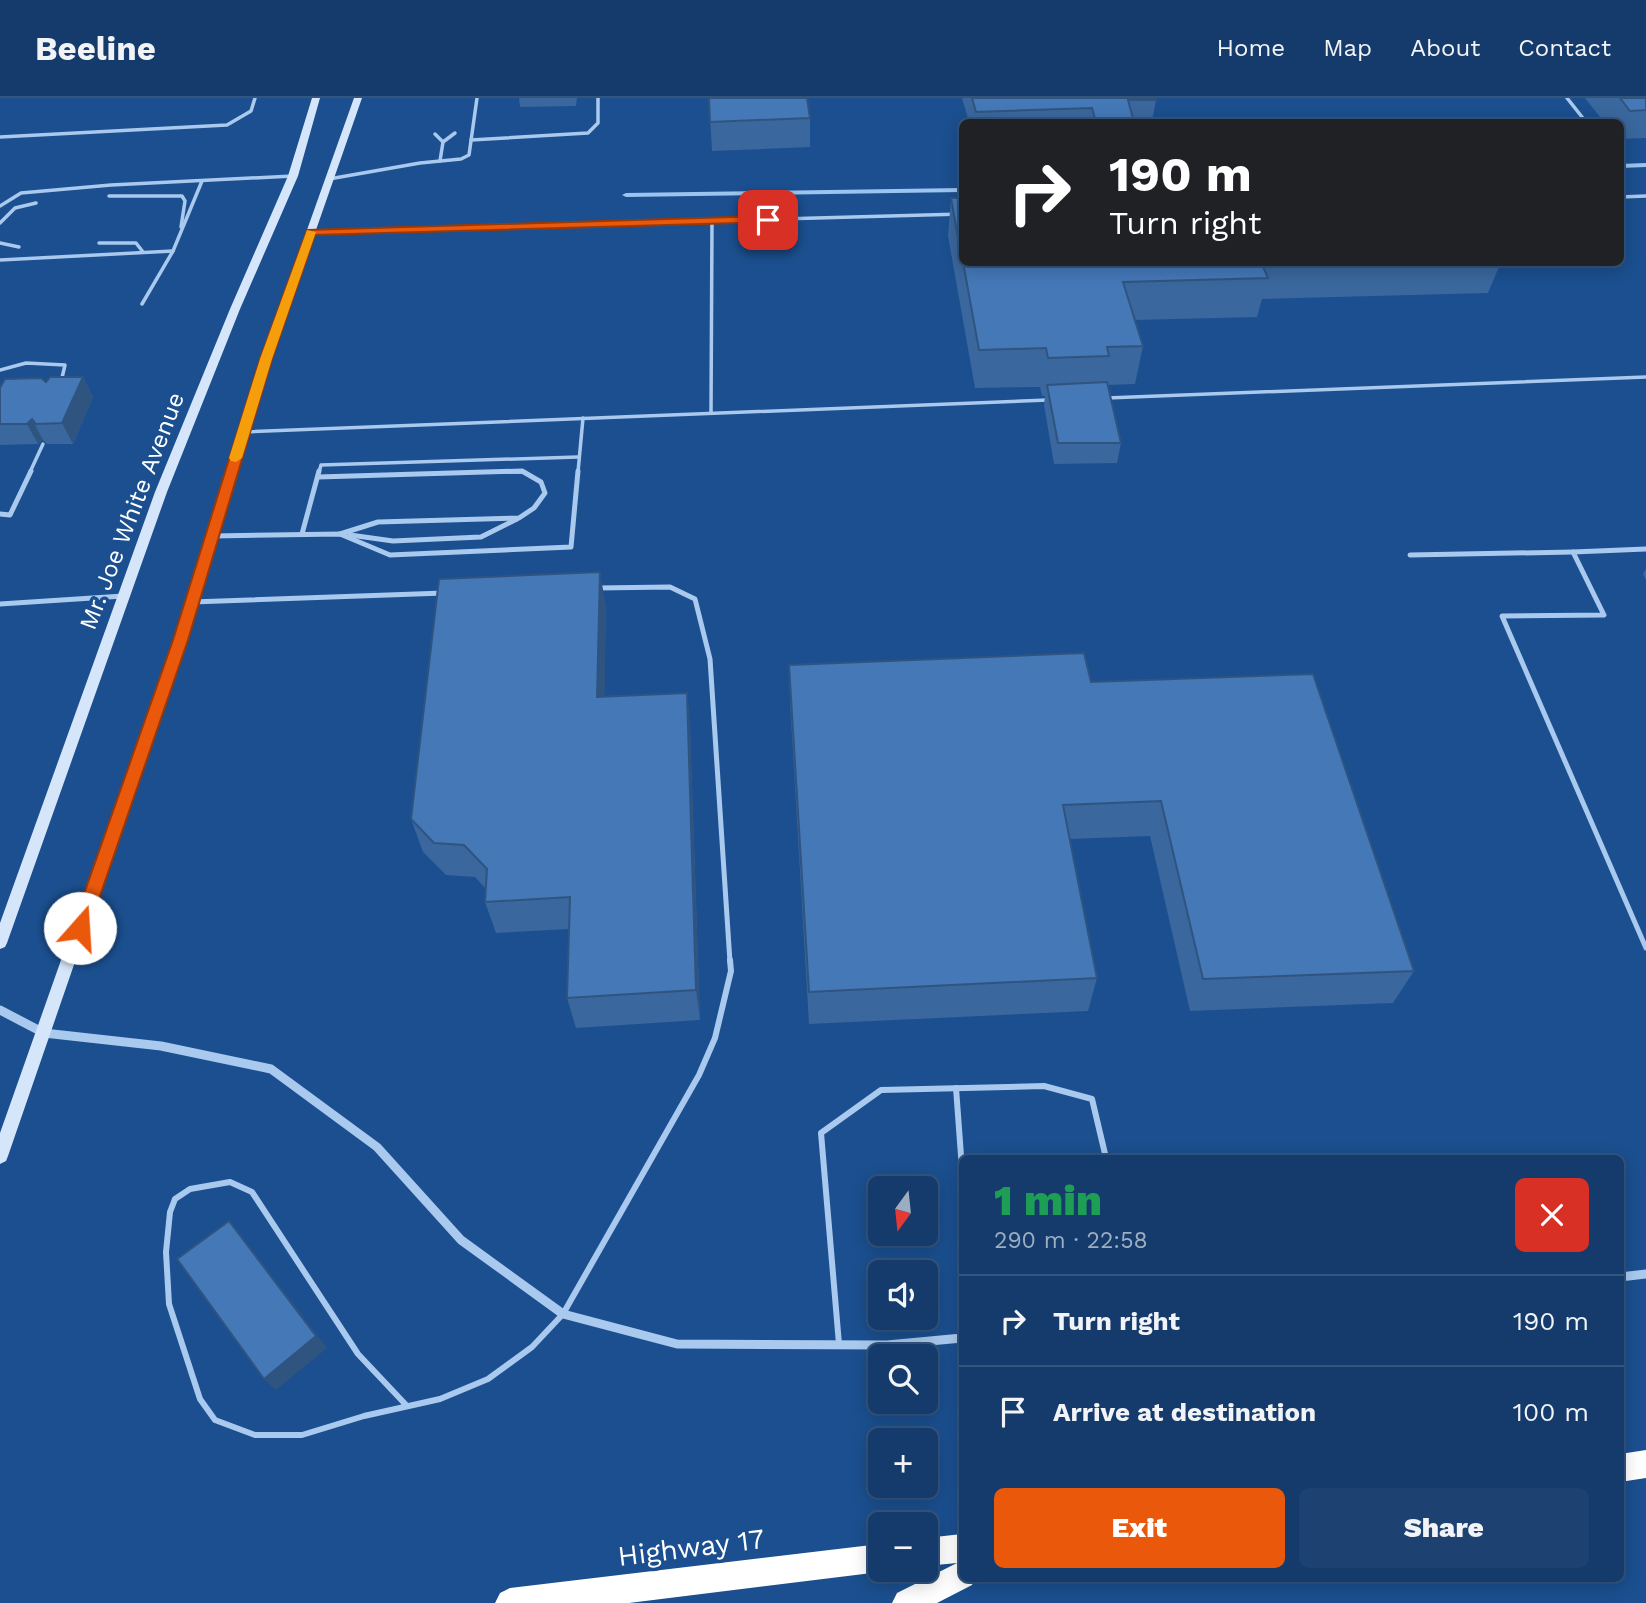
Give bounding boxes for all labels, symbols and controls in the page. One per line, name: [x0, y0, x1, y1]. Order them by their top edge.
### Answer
text: Beeline: [35, 29, 156, 68]
text: Home: [1217, 34, 1285, 62]
text: Map: [1323, 34, 1372, 62]
text: About: [1410, 34, 1480, 62]
text: Contact: [1518, 34, 1611, 62]
text: 190 m: [1109, 145, 1252, 203]
icon: right: [994, 147, 1085, 238]
pin: [738, 190, 798, 250]
icon: arrive: [749, 201, 787, 239]
text: Turn right: [1109, 204, 1261, 242]
street label: Mr. Joe White Avenue: [74, 388, 190, 634]
position arrow: [43, 891, 117, 965]
north arrow: [868, 1176, 938, 1246]
map controls: [868, 1176, 938, 1582]
text: 1 min: [994, 1176, 1102, 1225]
button: close: [1515, 1178, 1589, 1252]
text: 290 m · 22:58: [994, 1227, 1148, 1254]
button: sound: [868, 1260, 938, 1330]
icon: right: [994, 1302, 1032, 1340]
text: Turn right: [1053, 1306, 1180, 1336]
text: 190 m: [1513, 1306, 1589, 1336]
button: search: [868, 1344, 938, 1414]
icon: arrive: [994, 1393, 1032, 1431]
text: Arrive at destination: [1053, 1397, 1316, 1427]
text: 100 m: [1513, 1397, 1589, 1427]
button: +: [868, 1428, 938, 1498]
button: Exit: [994, 1488, 1285, 1568]
button: Share: [1299, 1488, 1589, 1568]
button: −: [868, 1512, 938, 1582]
street label: Highway 17: [616, 1522, 766, 1573]

